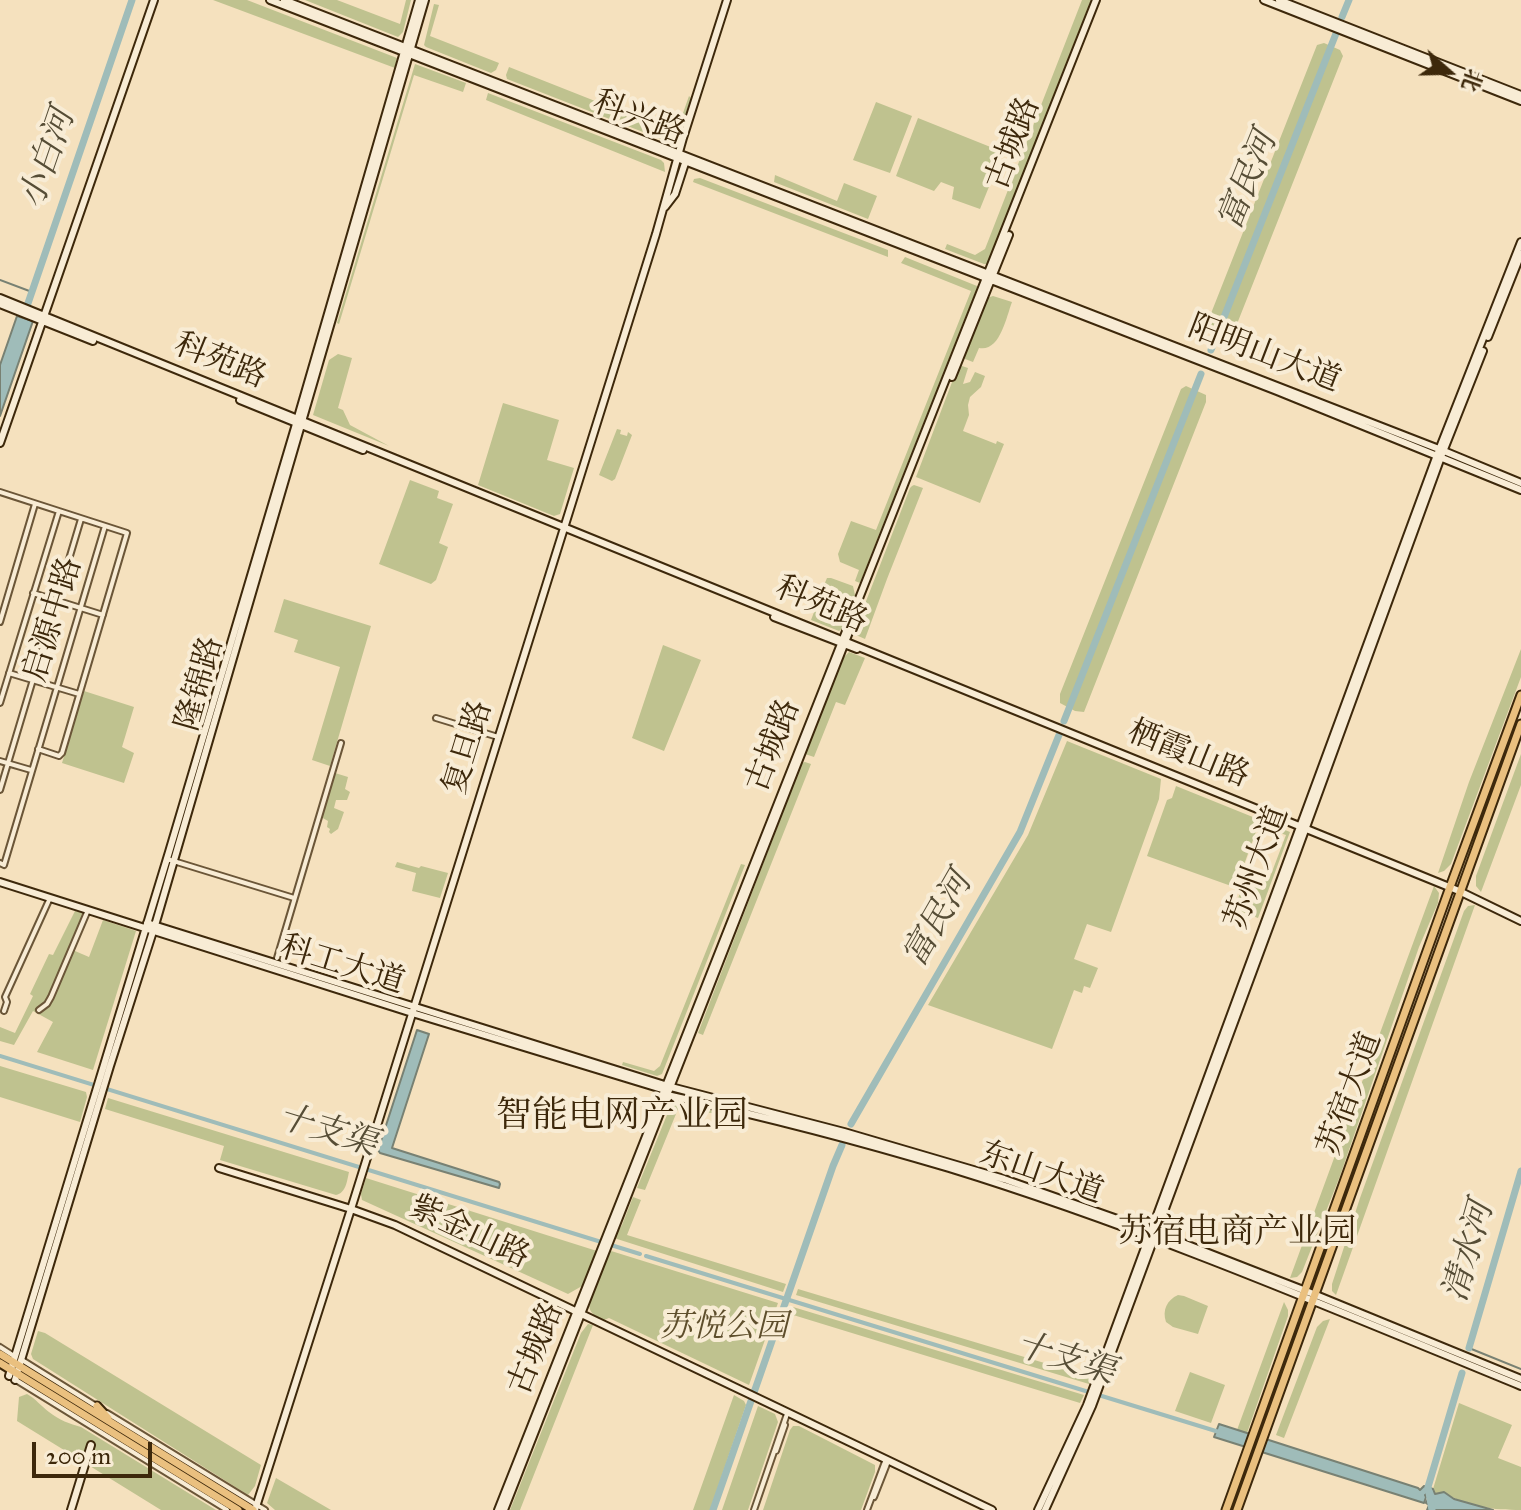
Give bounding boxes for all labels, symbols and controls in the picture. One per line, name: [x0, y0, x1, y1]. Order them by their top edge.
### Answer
north arrow: [1409, 32, 1489, 112]
text: 北: [1456, 65, 1488, 95]
street label: 科兴路: [587, 84, 691, 154]
street label: 古城路: [979, 92, 1049, 196]
water label: 小白河: [13, 104, 85, 214]
water label: 富民河: [1211, 126, 1287, 236]
street label: 阳明山大道: [1182, 308, 1346, 402]
street label: 科苑路: [168, 326, 272, 398]
street label: 启源中路: [17, 553, 91, 687]
street label: 科苑路: [769, 570, 873, 642]
street label: 隆锦路: [169, 633, 233, 735]
street label: 古城路: [739, 694, 809, 798]
street label: 复旦路: [437, 696, 501, 800]
street label: 栖霞山路: [1121, 713, 1255, 797]
street label: 苏州大道: [1218, 801, 1298, 935]
water label: 富民河: [896, 866, 982, 974]
street label: 科工大道: [275, 929, 409, 1003]
street label: 苏宿大道: [1311, 1027, 1391, 1161]
district label: 智能电网产业园: [496, 1095, 748, 1139]
water label: 十支渠: [272, 1098, 382, 1166]
street label: 东山大道: [974, 1135, 1108, 1213]
street label: 紫金山路: [403, 1189, 535, 1277]
water label: 清水河: [1436, 1197, 1504, 1307]
district label: 苏宿电商产业园: [1118, 1214, 1356, 1254]
street label: 古城路: [501, 1297, 573, 1401]
park label: 苏悦公园: [660, 1309, 788, 1347]
water label: 十支渠: [1010, 1326, 1120, 1394]
scale bar: [36, 1426, 156, 1476]
text: 200 m: [46, 1441, 111, 1471]

